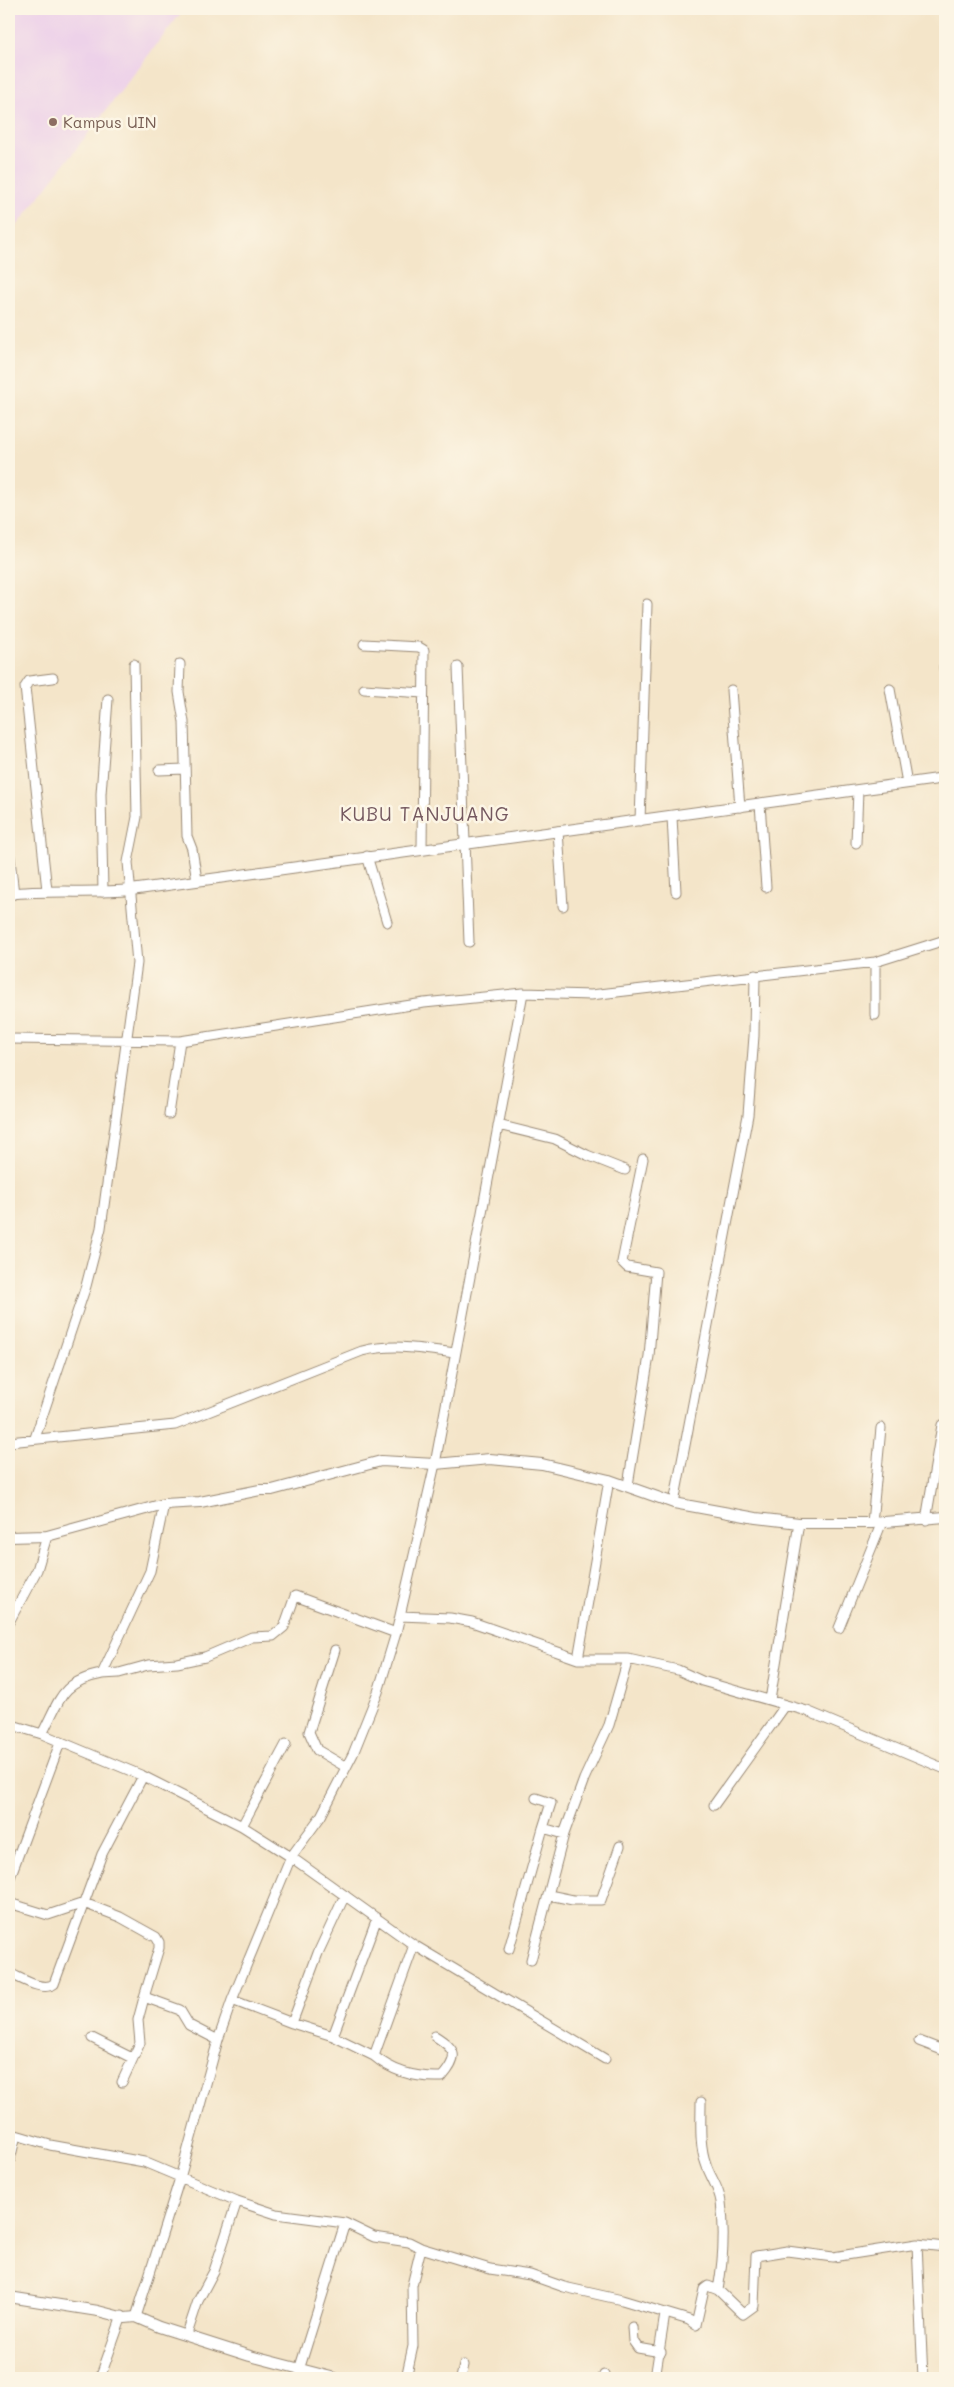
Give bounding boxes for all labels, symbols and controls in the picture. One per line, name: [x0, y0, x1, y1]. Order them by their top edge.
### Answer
place label: Kampus UIN: [63, 111, 156, 132]
marker: Kampus UIN: [47, 116, 59, 128]
district label: KUBU TANJUANG: [340, 801, 510, 826]

